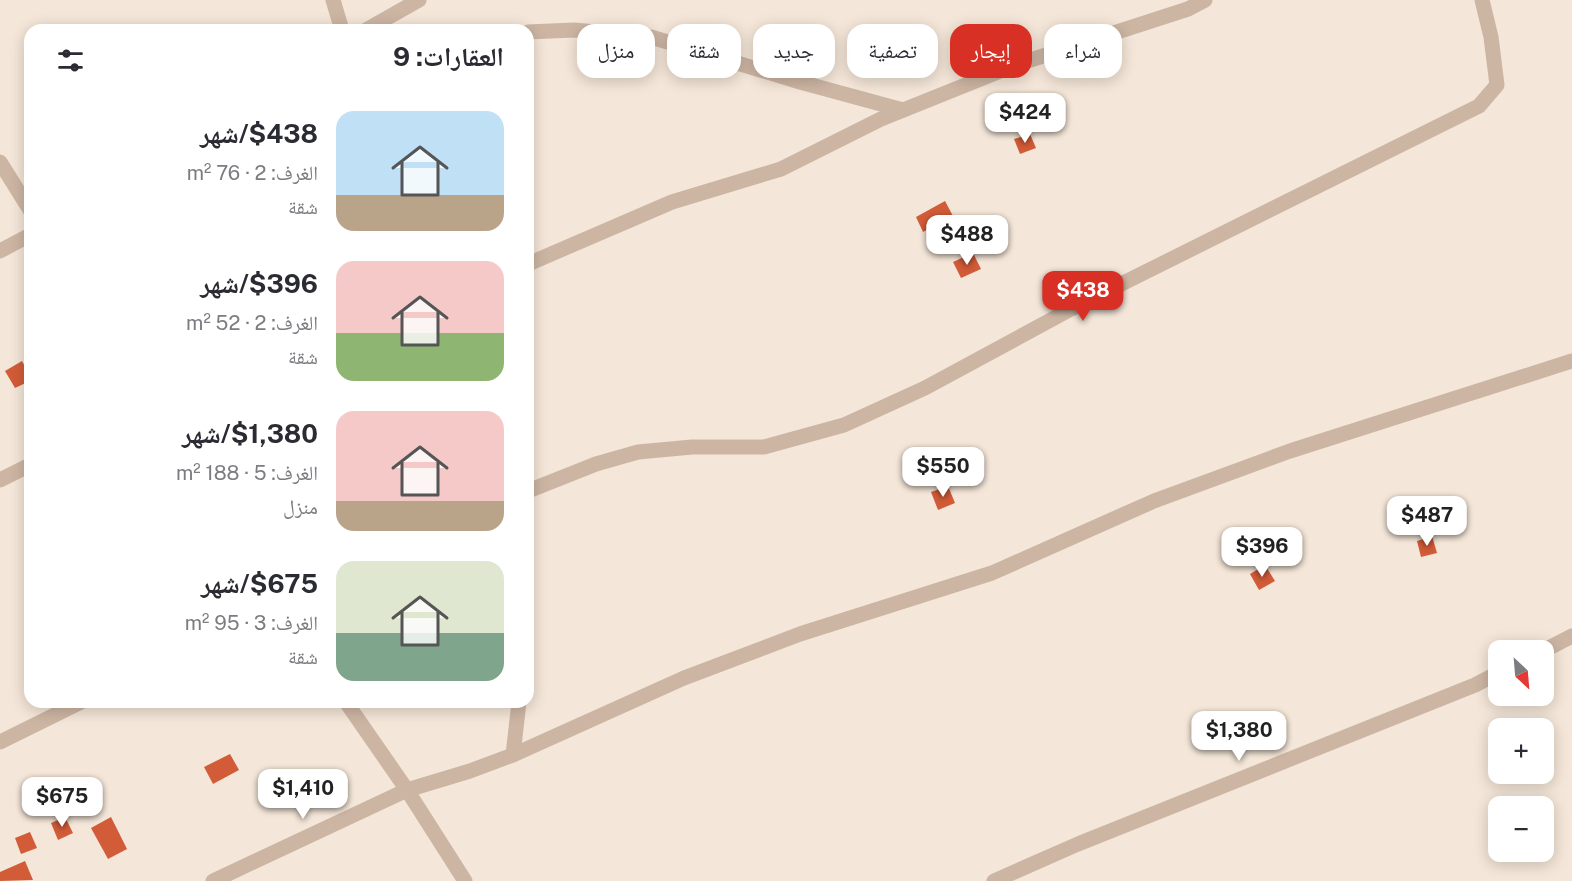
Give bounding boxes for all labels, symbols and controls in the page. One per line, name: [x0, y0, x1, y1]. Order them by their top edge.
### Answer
chip: منزل: [577, 24, 655, 78]
chip: شقة: [667, 24, 741, 78]
chip: جديد: [753, 24, 835, 78]
chip: تصفية: [847, 24, 938, 78]
chip: إيجار: [950, 24, 1032, 78]
chip: شراء: [1044, 24, 1122, 78]
text: العقارات: 9: [393, 41, 504, 72]
icon: filters: [54, 44, 87, 77]
pin: $424: [989, 93, 1061, 144]
text: $424: [999, 100, 1051, 124]
text: $438/شهر: [200, 118, 318, 149]
icon: home: [384, 135, 456, 207]
text: الغرف: 2 · 76 m²: [187, 161, 318, 185]
text: شقة: [288, 195, 318, 219]
pin: $488: [931, 215, 1003, 266]
text: $488: [940, 222, 994, 246]
text: $396/شهر: [200, 268, 318, 299]
pin: $438: [1047, 271, 1119, 322]
text: $438: [1056, 278, 1110, 302]
icon: home: [384, 285, 456, 357]
text: الغرف: 2 · 52 m²: [186, 311, 318, 335]
text: شقة: [288, 345, 318, 369]
text: $1,380/شهر: [182, 418, 318, 449]
icon: home: [384, 435, 456, 507]
pin: $550: [907, 447, 979, 498]
text: $550: [916, 454, 970, 478]
text: الغرف: 5 · 188 m²: [176, 461, 318, 485]
text: منزل: [283, 495, 318, 519]
pin: $487: [1391, 496, 1463, 547]
text: $487: [1401, 503, 1453, 527]
pin: $396: [1226, 527, 1298, 578]
text: $396: [1235, 534, 1289, 558]
text: $675/شهر: [201, 568, 318, 599]
icon: home: [384, 585, 456, 657]
text: الغرف: 3 · 95 m²: [185, 611, 318, 635]
north arrow: [1488, 640, 1554, 706]
map controls: [1488, 640, 1554, 862]
text: شقة: [288, 645, 318, 669]
pin: $1,380: [1190, 711, 1288, 762]
text: $1,380: [1205, 718, 1273, 742]
button: +: [1488, 718, 1554, 784]
pin: $1,410: [254, 769, 352, 820]
text: $1,410: [272, 776, 334, 800]
pin: $675: [26, 777, 98, 828]
text: $675: [36, 784, 88, 808]
button: −: [1488, 796, 1554, 862]

